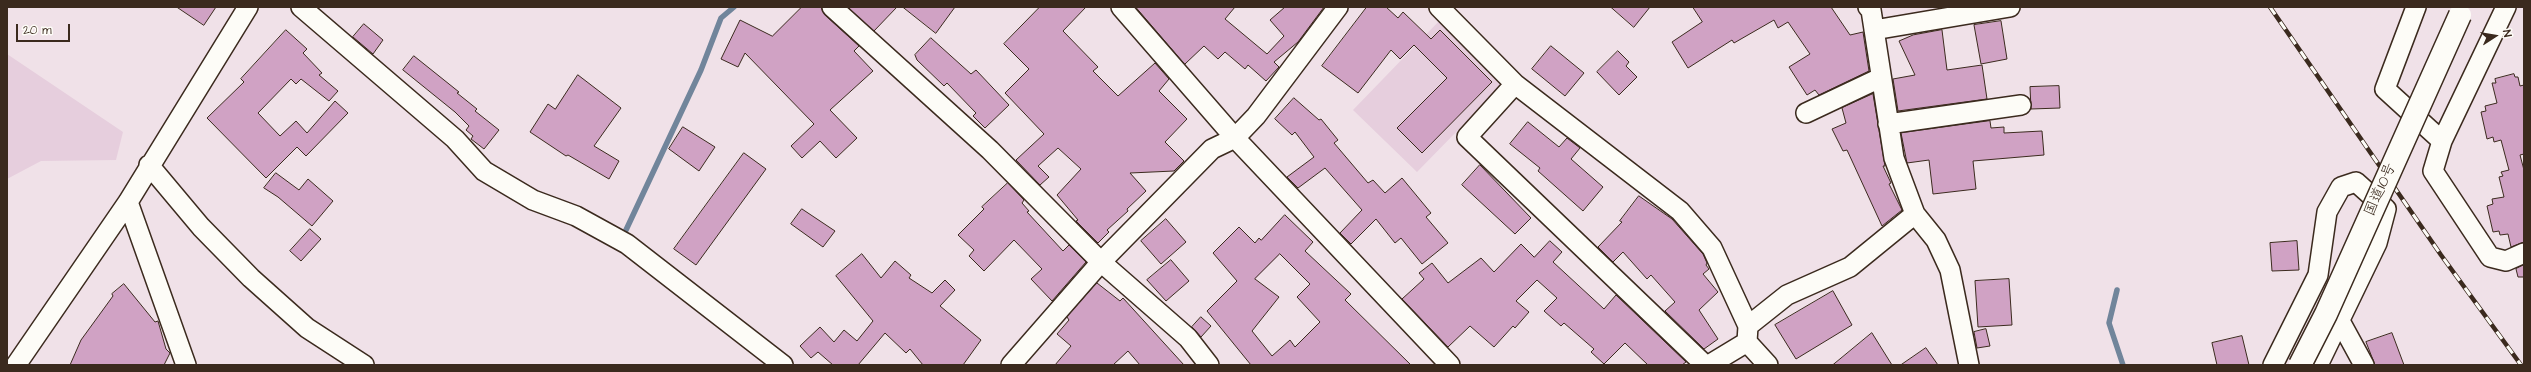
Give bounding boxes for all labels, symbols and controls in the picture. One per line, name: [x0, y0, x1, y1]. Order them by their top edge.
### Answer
scale bar: [18, 16, 72, 42]
north arrow: [2475, 16, 2515, 56]
text: 20 m: [23, 22, 52, 39]
text: N: [2499, 28, 2515, 38]
street label: 国道10号: [2361, 161, 2401, 219]

